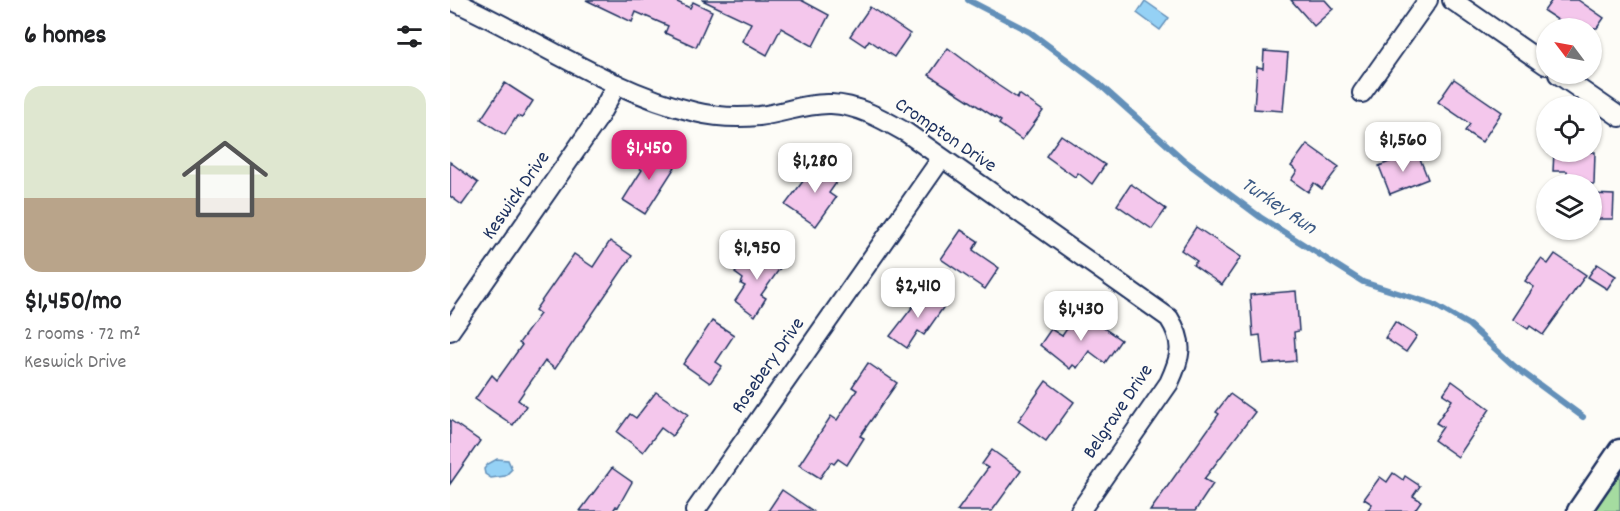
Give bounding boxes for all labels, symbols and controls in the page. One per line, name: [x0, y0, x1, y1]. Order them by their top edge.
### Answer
text: 6 homes: [24, 18, 106, 55]
north arrow: [1536, 18, 1602, 84]
map controls: [1536, 18, 1602, 240]
icon: filters: [393, 20, 426, 53]
street label: Crompton Drive: [888, 91, 1002, 181]
button: locate: [1536, 96, 1602, 162]
pin: $1,560: [1354, 122, 1452, 173]
icon: home: [171, 125, 279, 233]
text: $1,560: [1379, 127, 1427, 155]
pin: $1,450: [600, 130, 698, 181]
text: $1,450: [626, 135, 672, 163]
pin: $1,280: [766, 143, 864, 194]
street label: Keswick Drive: [476, 146, 558, 246]
text: $1,280: [792, 148, 838, 176]
water label: Turkey Run: [1234, 171, 1323, 244]
button: layers: [1536, 174, 1602, 240]
pin: $1,950: [708, 230, 806, 281]
text: $1,950: [733, 235, 781, 263]
pin: $2,410: [869, 268, 967, 319]
text: $2,410: [895, 273, 941, 301]
text: $1,450/mo: [24, 284, 122, 321]
pin: $1,430: [1032, 291, 1130, 342]
text: $1,430: [1058, 296, 1104, 324]
street label: Rosebery Drive: [725, 312, 813, 420]
text: 2 rooms · 72 m²: [24, 321, 140, 349]
text: Keswick Drive: [24, 349, 126, 377]
street label: Belgrave Drive: [1077, 359, 1161, 465]

